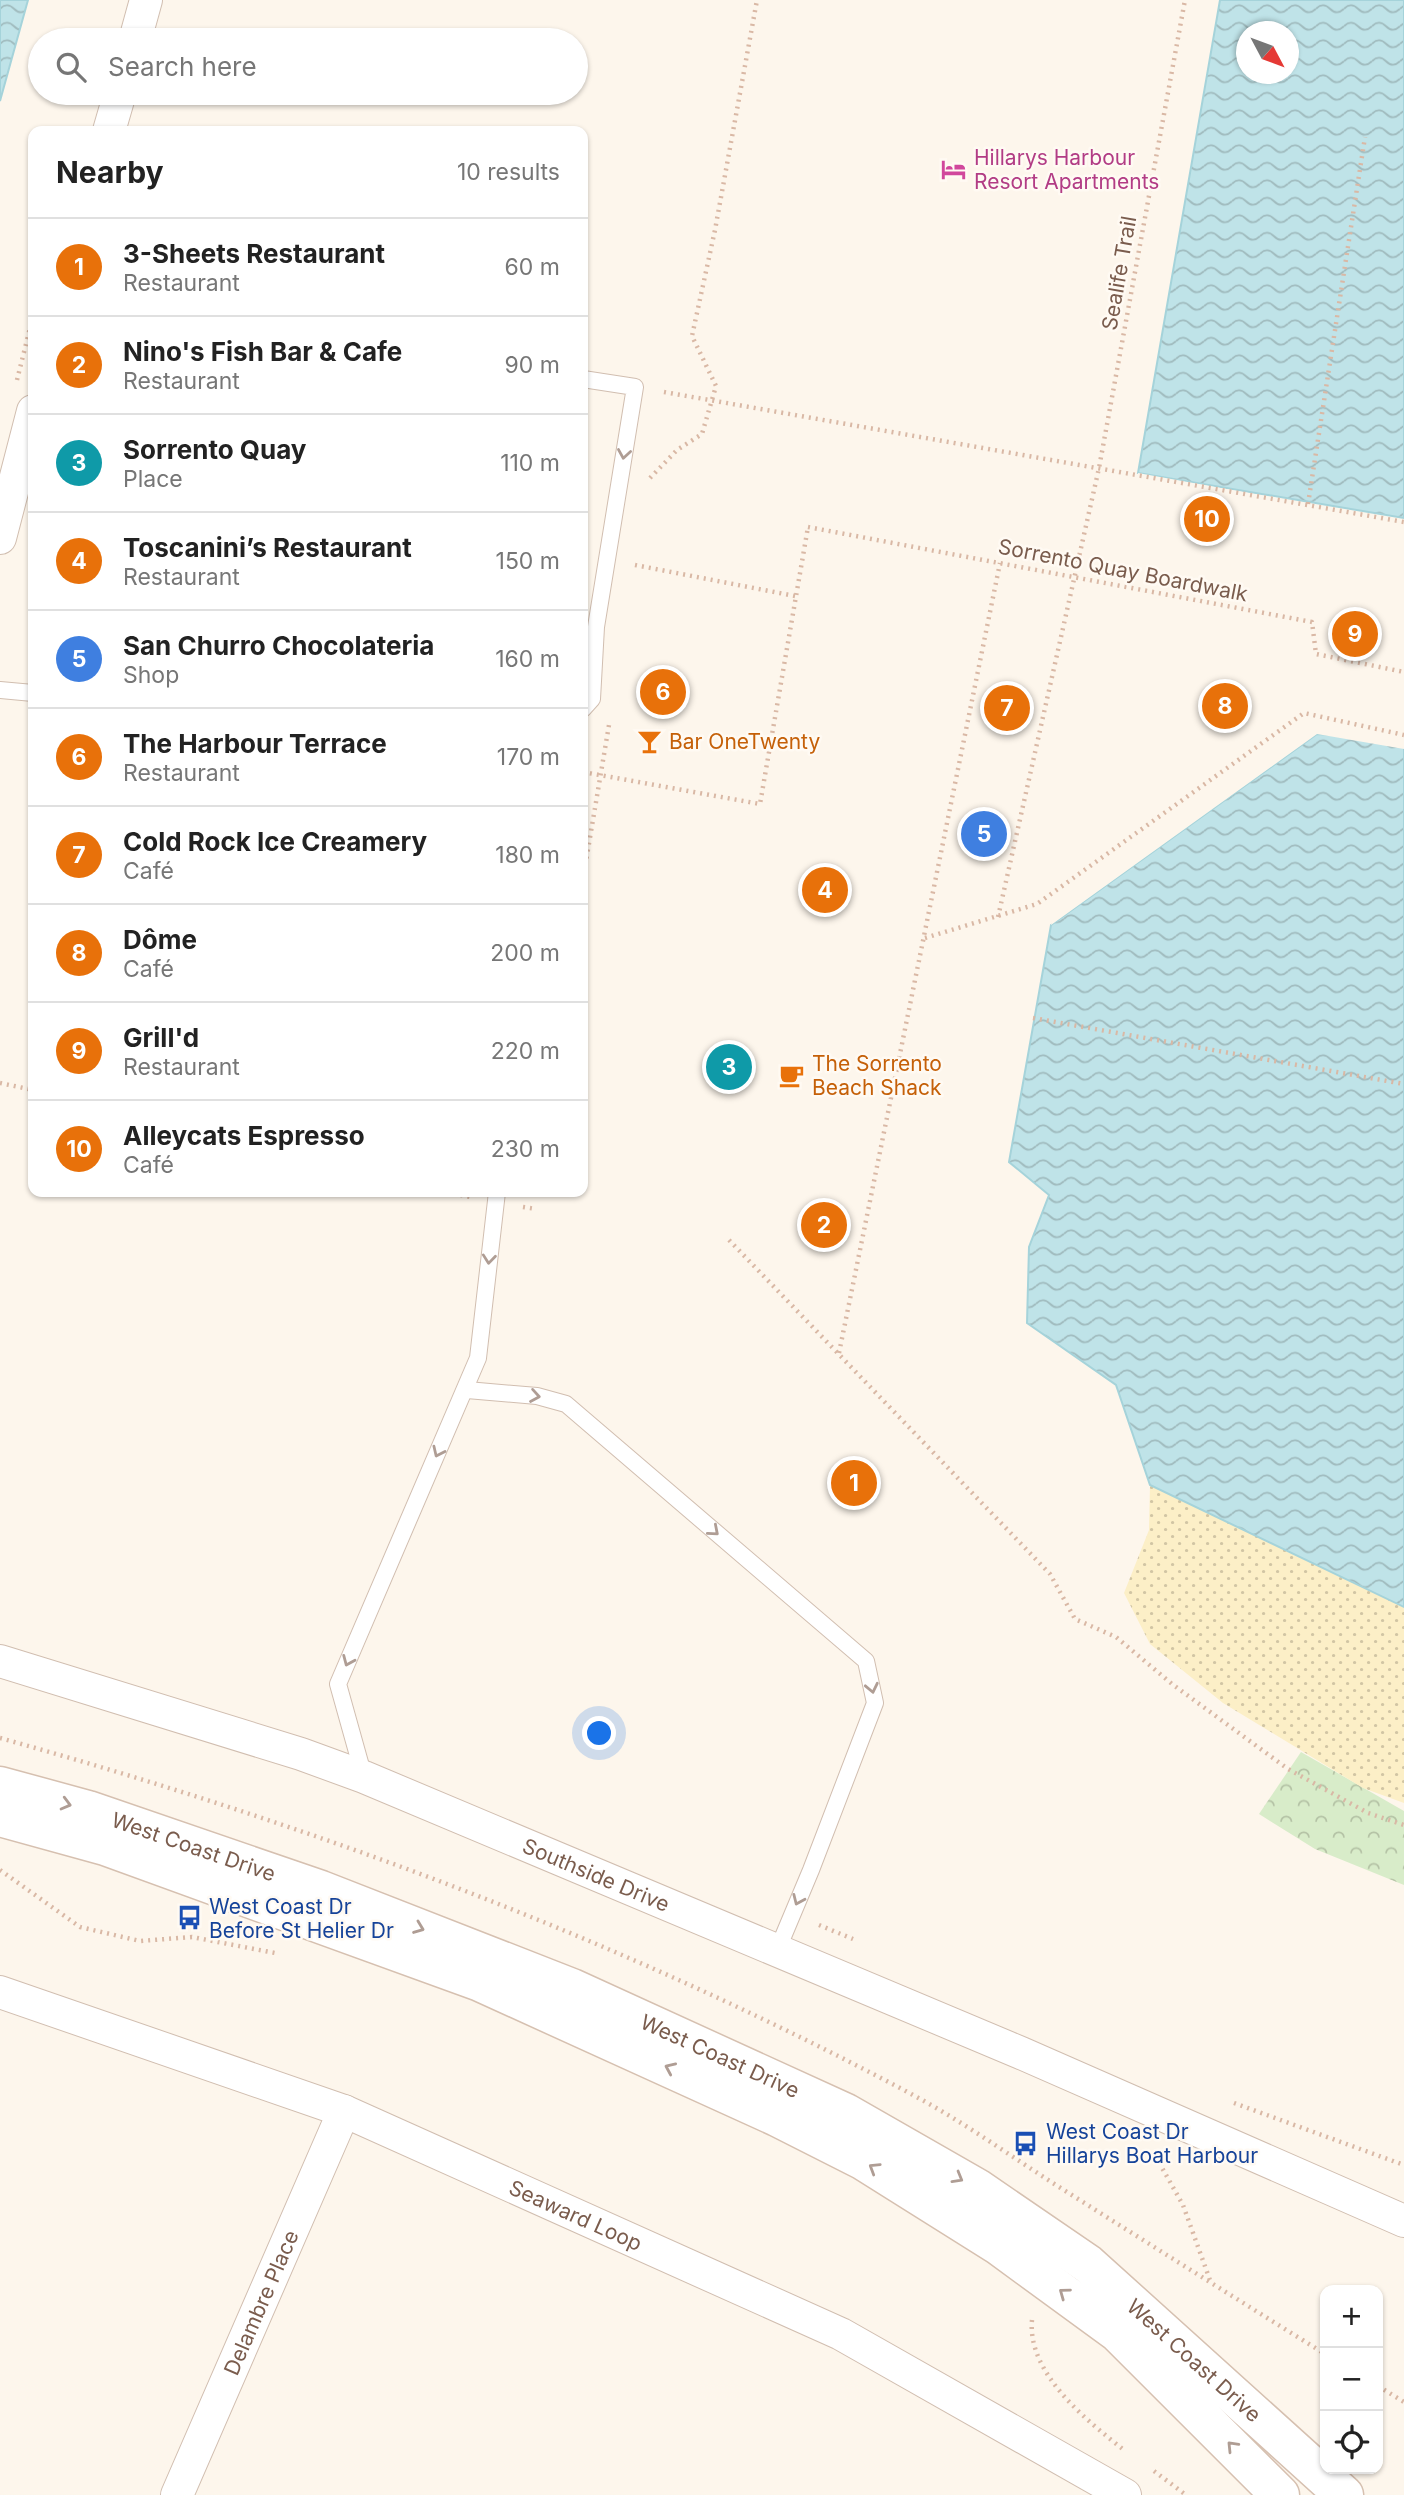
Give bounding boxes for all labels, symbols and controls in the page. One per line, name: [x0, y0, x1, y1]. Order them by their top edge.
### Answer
north arrow: [1236, 21, 1299, 84]
search box: [28, 28, 588, 105]
icon: search: [52, 48, 90, 86]
text: Search here: [108, 51, 257, 82]
place label: Hillarys Harbour Resort Apartments: [974, 145, 1159, 194]
text: Nearby: [56, 154, 164, 190]
hotel icon: Hillarys Harbour Resort Apartments: [940, 155, 968, 183]
text: 10 results: [457, 158, 560, 186]
street label: Sealife Trail: [1097, 214, 1141, 332]
text: 3-Sheets Restaurant: [123, 238, 385, 269]
text: 1: [74, 253, 84, 281]
text: 60 m: [505, 253, 560, 281]
text: Restaurant: [123, 269, 240, 297]
text: Nino's Fish Bar & Cafe: [123, 336, 402, 367]
text: 2: [72, 351, 86, 379]
text: 90 m: [505, 351, 560, 379]
text: Restaurant: [123, 367, 240, 395]
text: Sorrento Quay: [123, 434, 306, 465]
one-way arrow: [617, 448, 632, 460]
text: 3: [72, 449, 86, 477]
text: 110 m: [500, 449, 560, 477]
text: Place: [123, 465, 183, 493]
pin: 10: [1184, 493, 1230, 545]
text: Toscanini’s Restaurant: [123, 532, 412, 563]
street label: Sorrento Quay Boardwalk: [996, 534, 1250, 607]
text: 4: [71, 547, 87, 575]
text: 150 m: [496, 547, 560, 575]
text: Restaurant: [123, 563, 240, 591]
pin: 9: [1332, 608, 1378, 660]
text: San Churro Chocolateria: [123, 630, 434, 661]
text: 5: [72, 645, 86, 673]
text: 160 m: [495, 645, 560, 673]
text: Shop: [123, 661, 179, 689]
pin: 6: [640, 666, 686, 718]
pin: 8: [1202, 680, 1248, 732]
pin: 7: [984, 682, 1030, 734]
bar icon: Bar OneTwenty: [635, 727, 663, 755]
text: The Harbour Terrace: [123, 728, 387, 759]
place label: Bar OneTwenty: [669, 729, 820, 754]
text: 6: [72, 743, 86, 771]
text: 170 m: [497, 743, 560, 771]
text: Restaurant: [123, 759, 240, 787]
pin: 5: [961, 808, 1007, 860]
text: Cold Rock Ice Creamery: [123, 826, 427, 857]
text: 7: [72, 841, 86, 869]
text: 180 m: [495, 841, 560, 869]
text: Café: [123, 857, 174, 885]
pin: 4: [802, 864, 848, 916]
text: Dôme: [123, 924, 197, 955]
text: 8: [72, 939, 86, 967]
text: 200 m: [490, 939, 560, 967]
text: Café: [123, 955, 174, 983]
text: Grill'd: [123, 1022, 199, 1053]
text: 9: [72, 1037, 86, 1065]
text: 220 m: [491, 1037, 560, 1065]
pin: 3: [706, 1041, 752, 1093]
place label: The Sorrento Beach Shack: [812, 1051, 942, 1100]
text: Restaurant: [123, 1053, 240, 1081]
cafe icon: The Sorrento Beach Shack: [778, 1061, 806, 1089]
text: Alleycats Espresso: [123, 1120, 365, 1151]
text: 10: [66, 1135, 92, 1163]
text: 230 m: [491, 1135, 560, 1163]
text: Café: [123, 1151, 174, 1179]
pin: 2: [801, 1199, 847, 1251]
one-way arrow: [481, 1254, 496, 1265]
one-way arrow: [529, 1388, 541, 1403]
one-way arrow: [432, 1444, 446, 1457]
pin: 1: [831, 1457, 877, 1509]
one-way arrow: [706, 1523, 719, 1535]
one-way arrow: [342, 1653, 356, 1666]
one-way arrow: [863, 1682, 878, 1694]
your location: [582, 1716, 616, 1750]
one-way arrow: [60, 1795, 72, 1810]
street label: West Coast Drive: [108, 1807, 279, 1886]
street label: Southside Drive: [519, 1833, 674, 1917]
one-way arrow: [792, 1893, 806, 1905]
place label: West Coast Dr Before St Helier Dr: [209, 1894, 394, 1943]
bus stop icon: West Coast Dr Before St Helier Dr: [175, 1904, 203, 1932]
one-way arrow: [412, 1919, 424, 1933]
street label: West Coast Drive: [637, 2009, 804, 2103]
one-way arrow: [665, 2062, 677, 2076]
place label: West Coast Dr Hillarys Boat Harbour: [1046, 2119, 1258, 2168]
bus stop icon: West Coast Dr Hillarys Boat Harbour: [1012, 2129, 1040, 2157]
one-way arrow: [869, 2163, 882, 2176]
one-way arrow: [951, 2170, 963, 2183]
street label: Seaward Loop: [505, 2174, 646, 2256]
street label: Delambre Place: [218, 2226, 303, 2379]
map controls: [1320, 2285, 1383, 2474]
button: +: [1320, 2285, 1383, 2348]
one-way arrow: [1059, 2289, 1072, 2302]
street label: West Coast Drive: [1122, 2293, 1267, 2427]
button: −: [1320, 2348, 1383, 2411]
button: locate: [1320, 2411, 1383, 2474]
one-way arrow: [1228, 2441, 1241, 2454]

